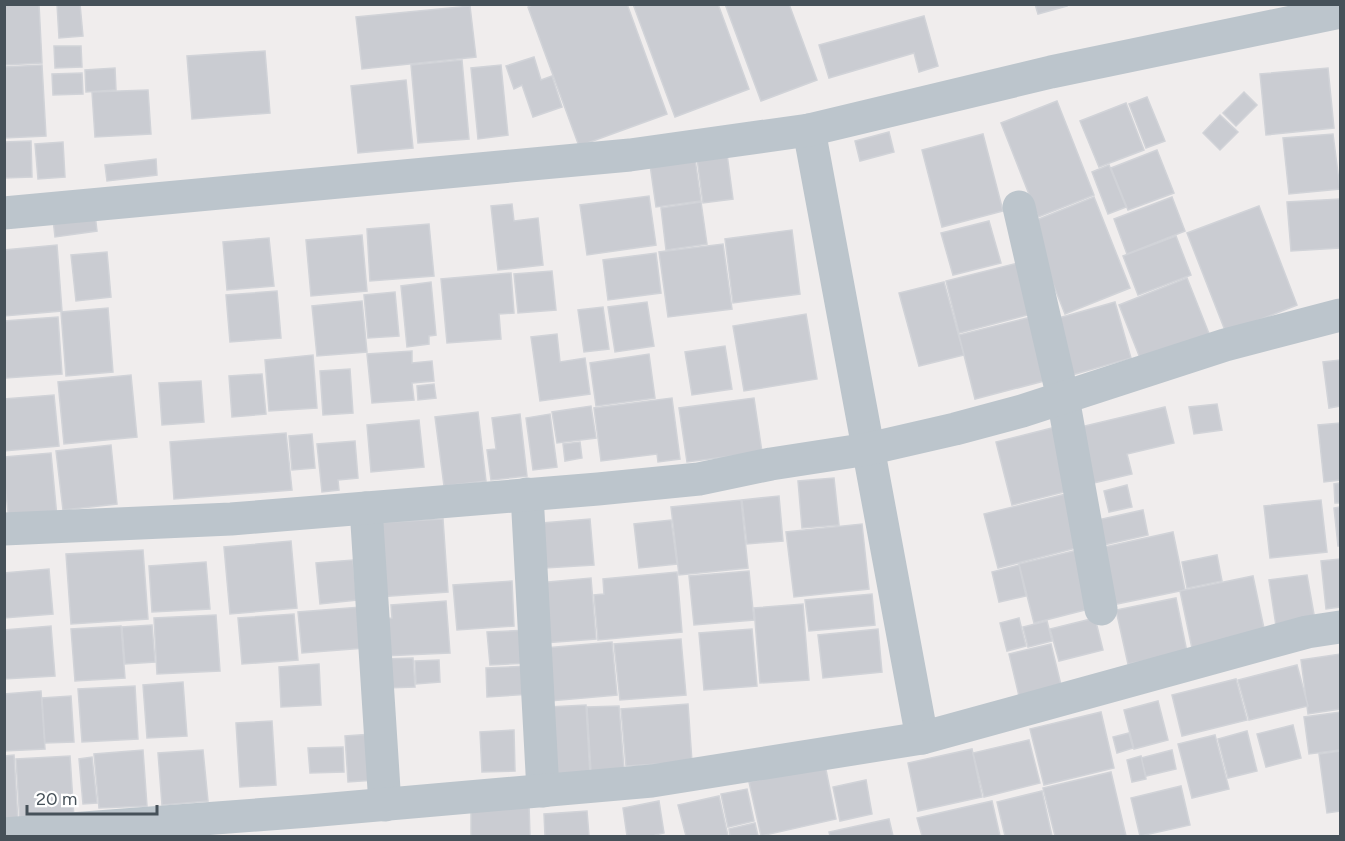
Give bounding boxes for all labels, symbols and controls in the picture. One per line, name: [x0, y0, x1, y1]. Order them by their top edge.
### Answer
scale bar: [27, 778, 158, 816]
text: 20 m: [36, 788, 77, 810]

